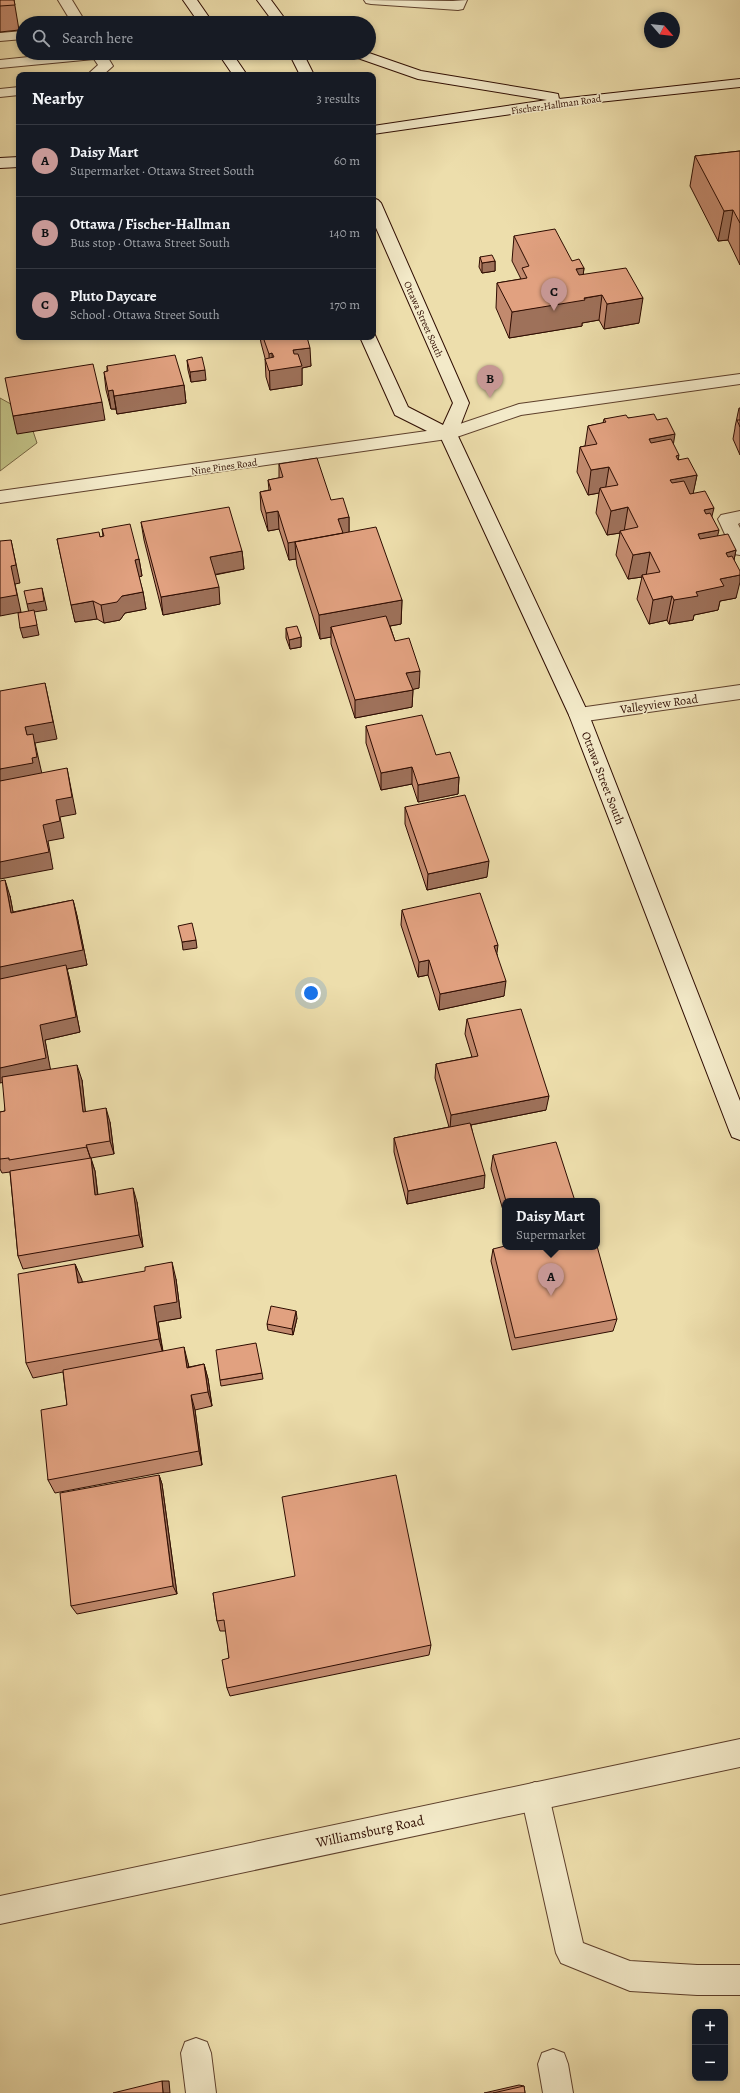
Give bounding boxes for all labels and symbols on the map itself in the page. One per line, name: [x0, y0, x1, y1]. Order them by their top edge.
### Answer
north arrow: [644, 12, 680, 48]
street label: Fischer-Hallman Road: [510, 92, 603, 117]
pin: C: [541, 278, 567, 311]
street label: Ottawa Street South: [401, 279, 446, 360]
pin: B: [477, 365, 503, 398]
street label: Nine Pines Road: [190, 455, 259, 478]
street label: Valleyview Road: [618, 691, 700, 718]
street label: Ottawa Street South: [578, 729, 628, 827]
your location: [301, 983, 321, 1003]
pin: A: [538, 1263, 564, 1296]
street label: Williamsburg Road: [313, 1811, 426, 1852]

